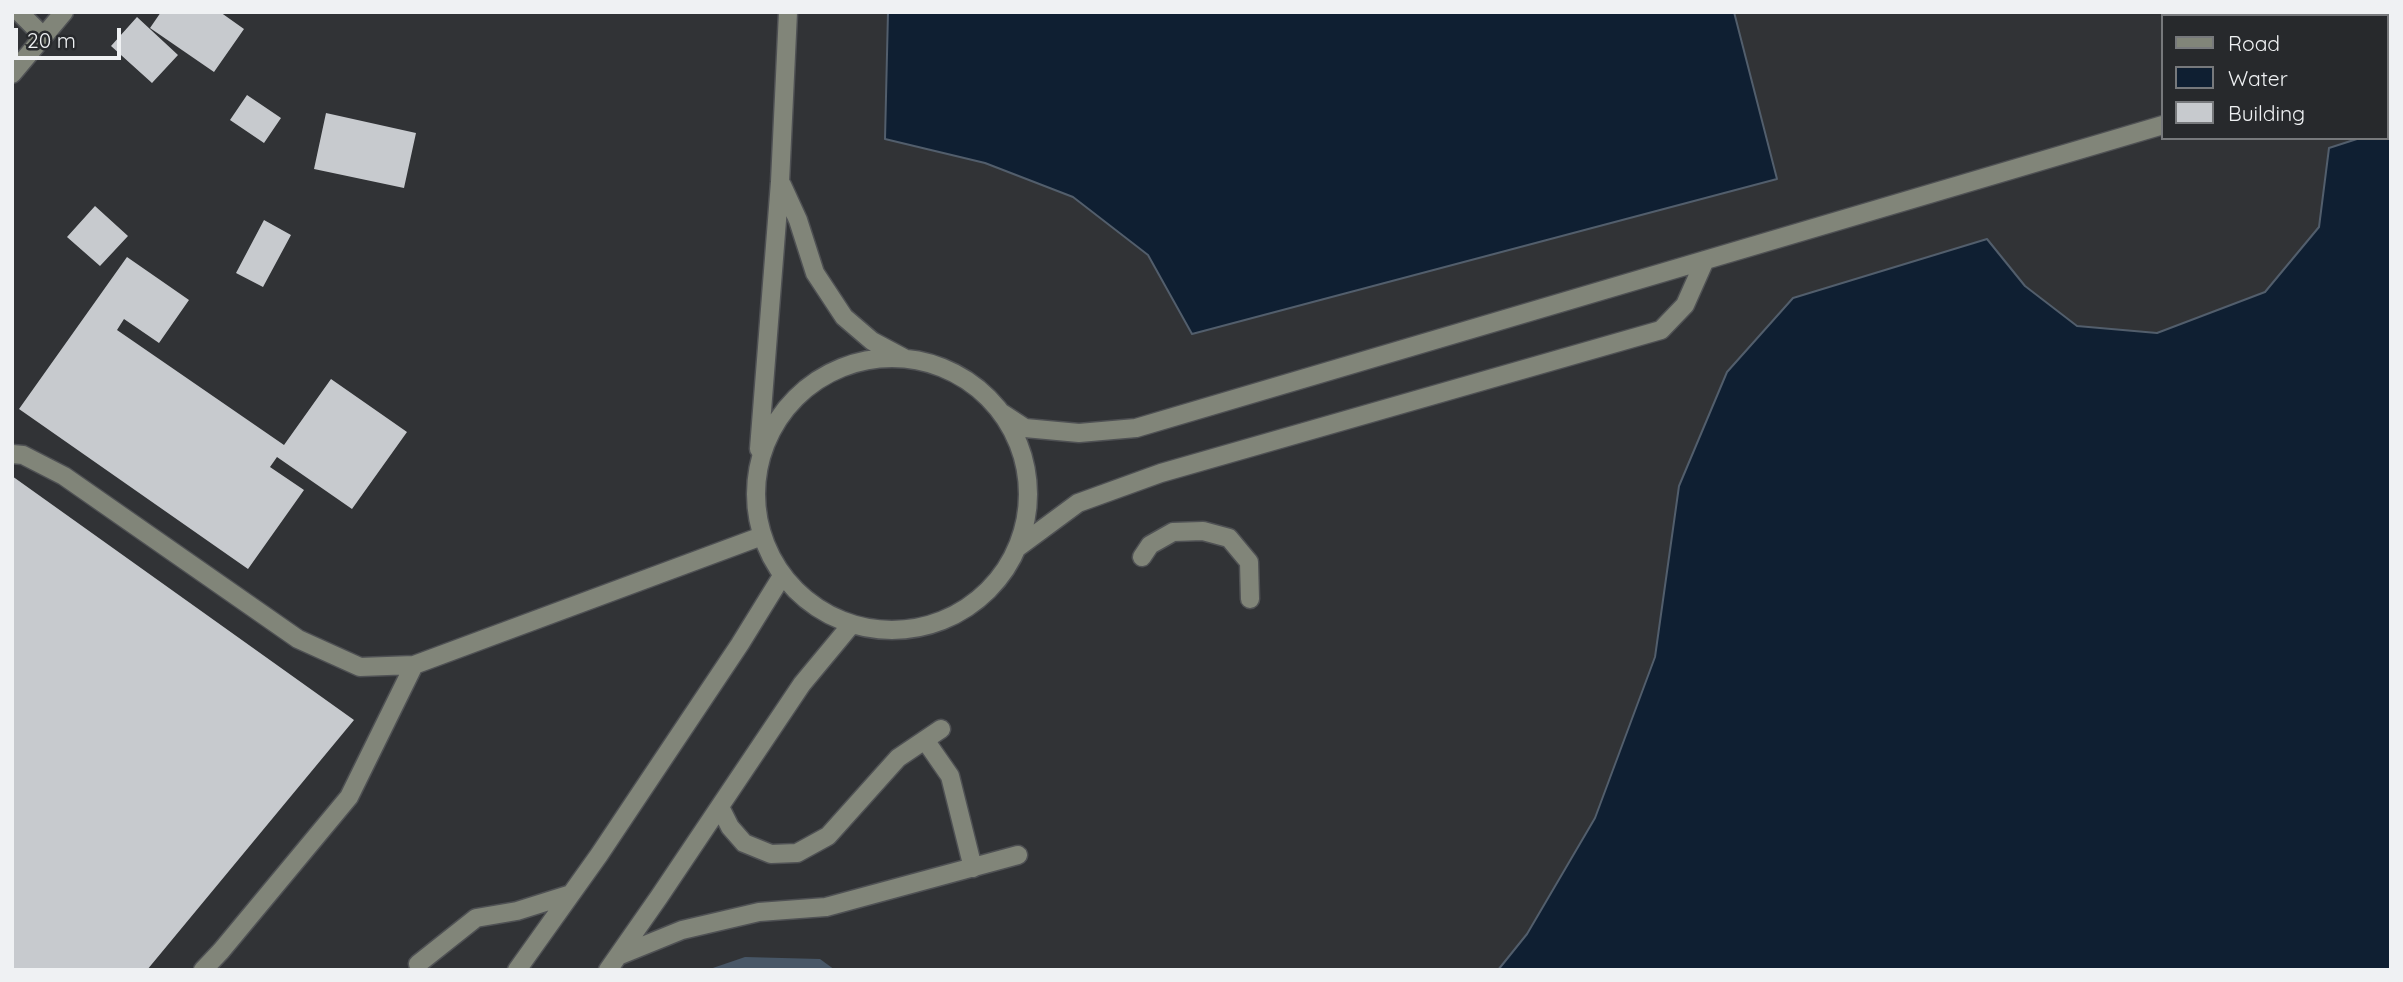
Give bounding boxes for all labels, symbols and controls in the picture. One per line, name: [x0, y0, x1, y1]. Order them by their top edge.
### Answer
scale bar: [18, 14, 124, 58]
legend: [2162, 14, 2389, 140]
text: 20 m: [27, 27, 76, 53]
text: Road: [2228, 30, 2280, 56]
text: Water: [2228, 65, 2288, 91]
text: Building: [2228, 100, 2305, 126]

